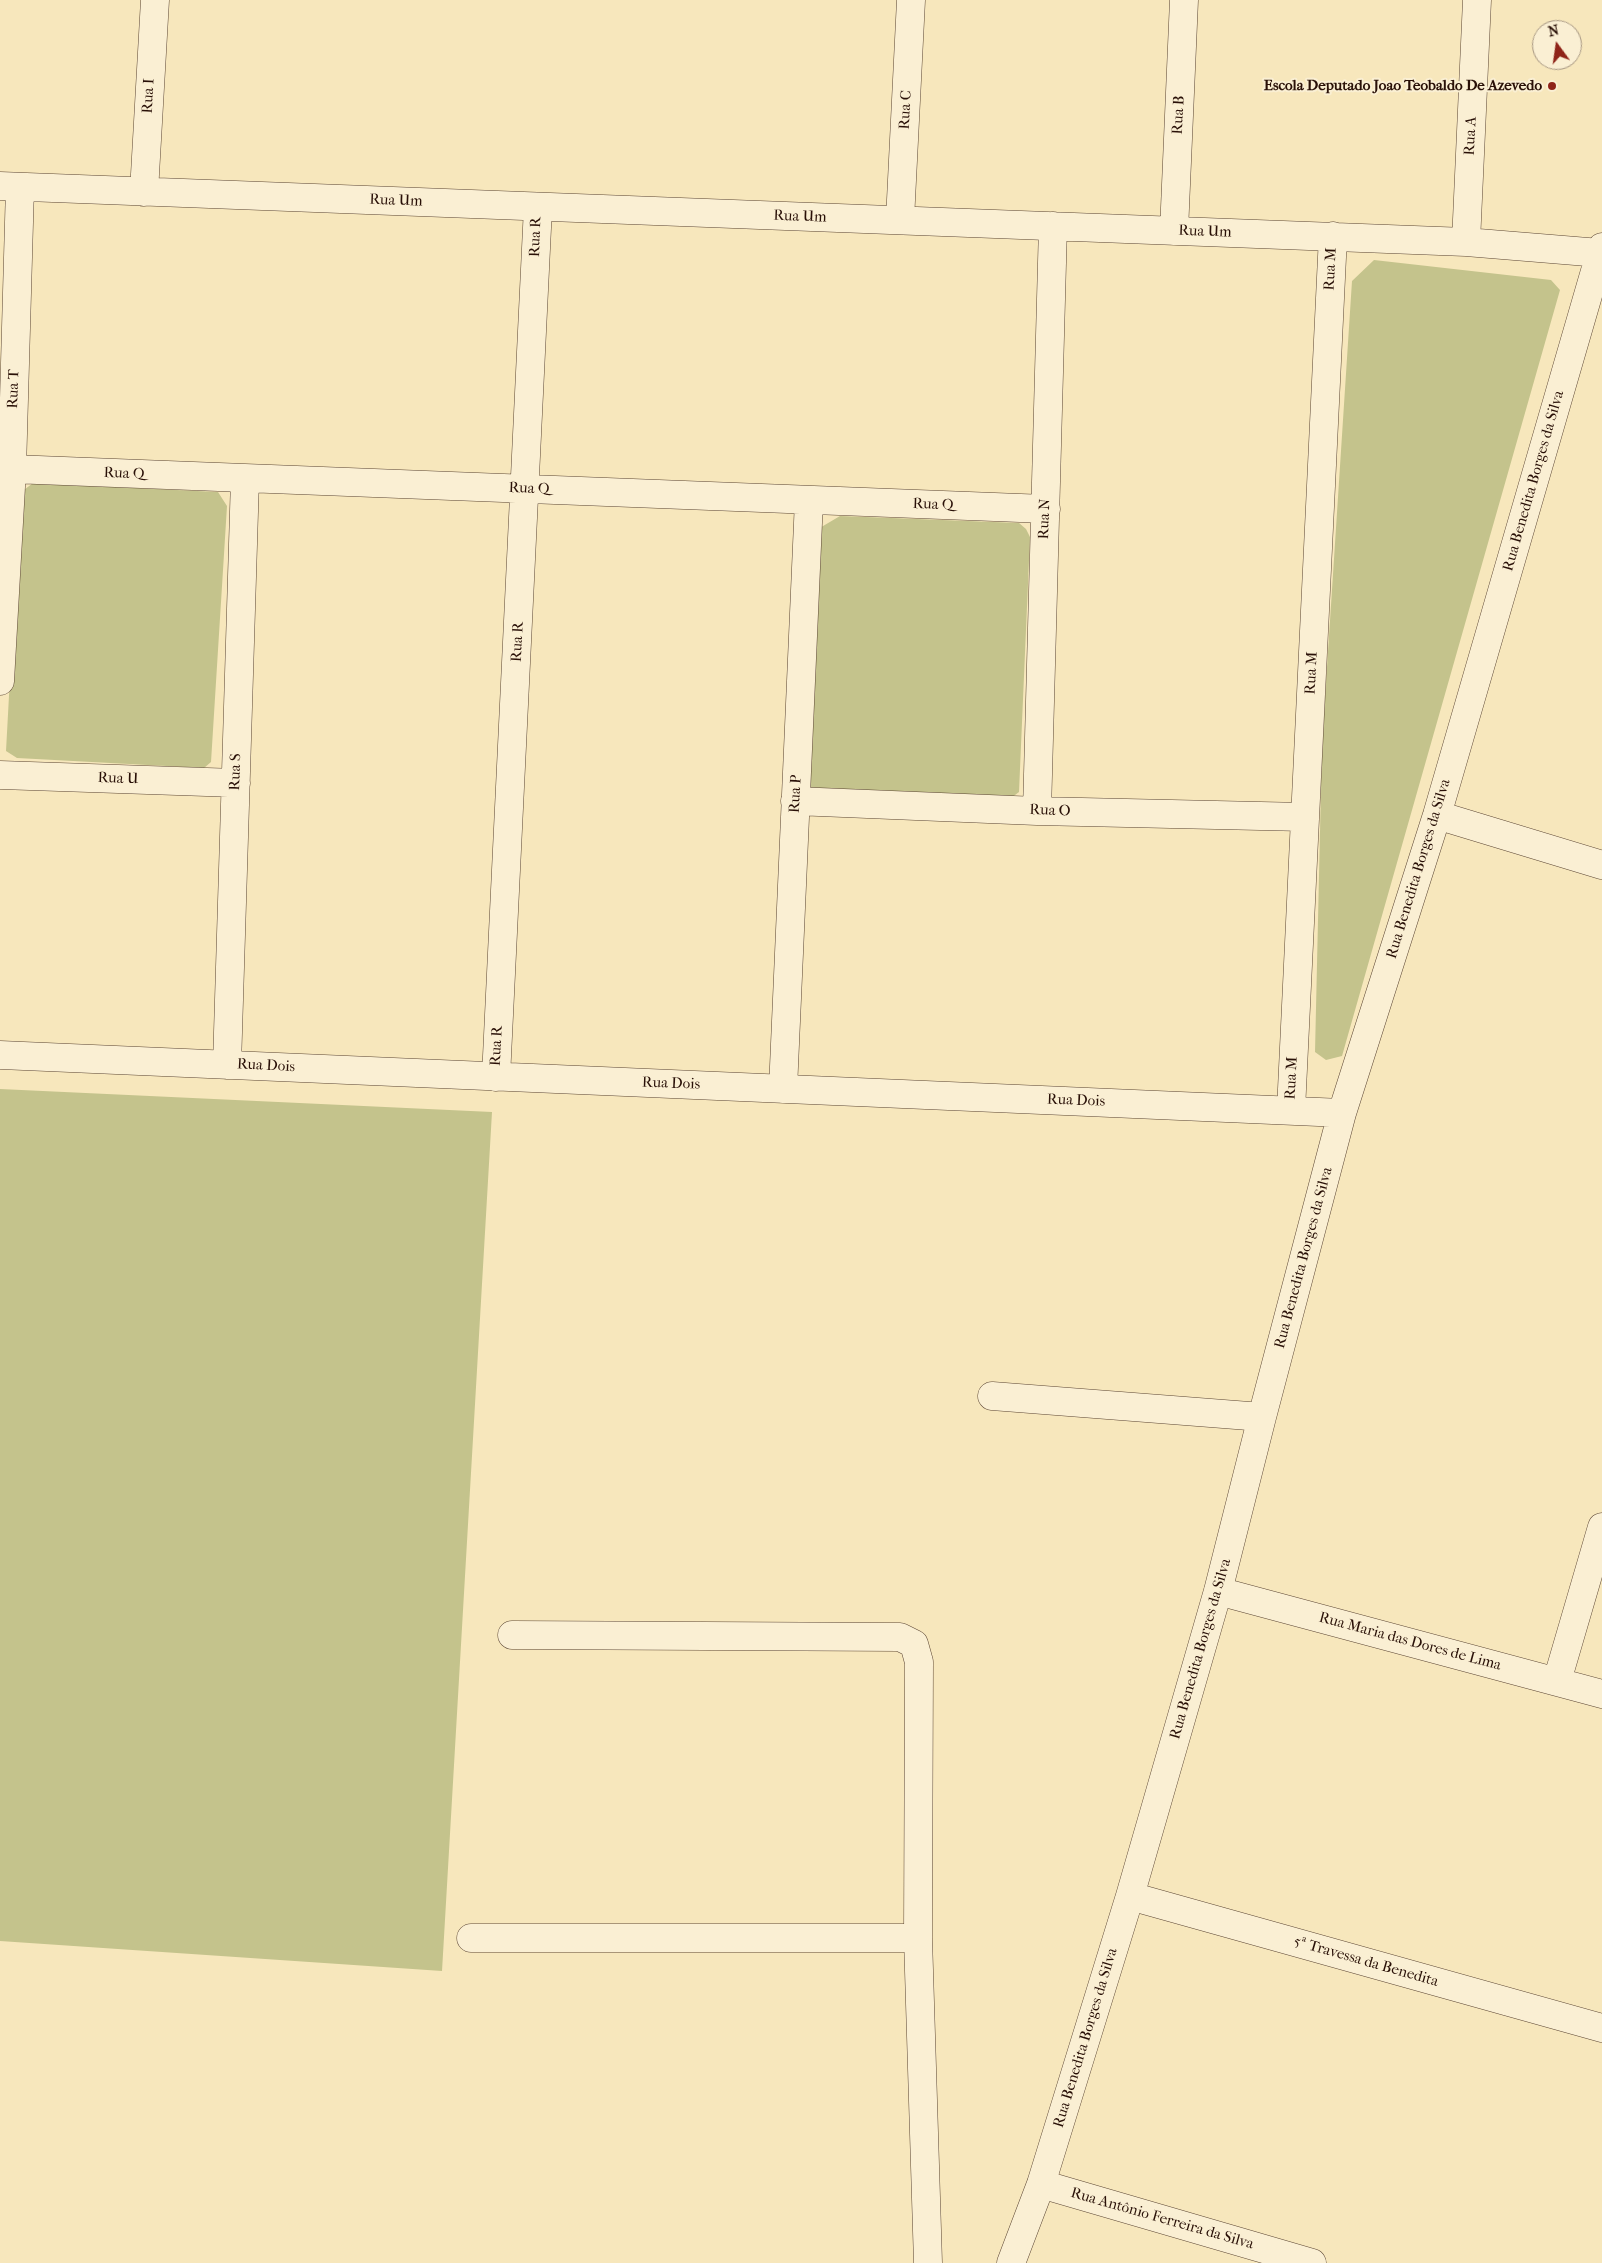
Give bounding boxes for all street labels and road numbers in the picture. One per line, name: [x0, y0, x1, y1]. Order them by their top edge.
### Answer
street label: Rua I: [139, 78, 159, 114]
street label: Rua C: [896, 90, 916, 130]
street label: Rua B: [1169, 95, 1189, 135]
street label: Rua A: [1461, 116, 1481, 156]
street label: Rua Um: [369, 191, 423, 211]
street label: Rua Um: [773, 207, 827, 227]
street label: Rua R: [526, 217, 546, 257]
street label: Rua Um: [1178, 222, 1232, 242]
street label: Rua M: [1321, 247, 1341, 291]
street label: Rua T: [4, 369, 24, 409]
street label: Rua Benedita Borges da Silva: [1500, 389, 1568, 573]
street label: Rua Q: [103, 464, 145, 484]
street label: Rua Q: [508, 479, 550, 499]
street label: Rua Q: [912, 495, 954, 515]
street label: Rua N: [1035, 498, 1055, 540]
street label: Rua R: [508, 621, 528, 663]
street label: Rua M: [1302, 651, 1322, 695]
street label: Rua S: [226, 753, 246, 791]
street label: Rua U: [97, 769, 139, 789]
street label: Rua P: [786, 774, 806, 814]
street label: Rua Benedita Borges da Silva: [1383, 777, 1455, 961]
street label: Rua O: [1029, 801, 1071, 821]
street label: Rua R: [487, 1025, 507, 1067]
street label: Rua Dois: [236, 1055, 296, 1077]
street label: Rua M: [1282, 1056, 1302, 1100]
street label: Rua Dois: [642, 1074, 700, 1094]
street label: Rua Dois: [1047, 1091, 1105, 1111]
street label: Rua Benedita Borges da Silva: [1271, 1165, 1337, 1351]
street label: Rua Benedita Borges da Silva: [1167, 1557, 1235, 1741]
street label: Rua Maria das Dores de Lima: [1317, 1609, 1503, 1675]
street label: 5ª Travessa da Benedita: [1292, 1933, 1440, 1991]
street label: Rua Benedita Borges da Silva: [1050, 1946, 1122, 2130]
street label: Rua Antônio Ferreira da Silva: [1068, 2184, 1256, 2254]

